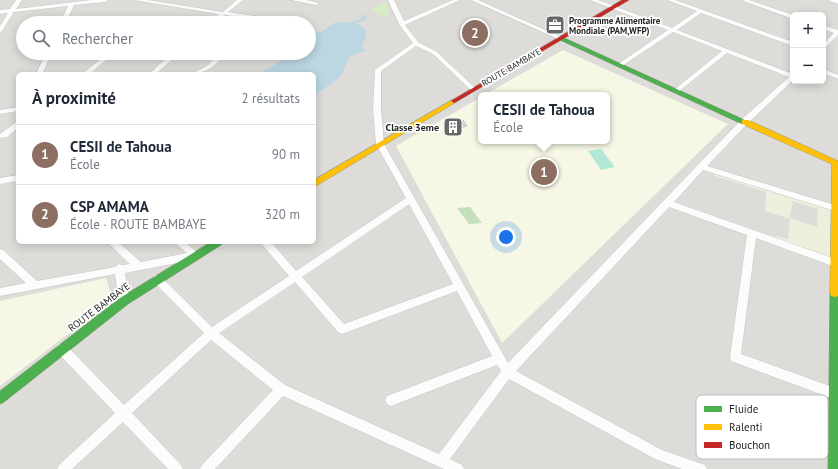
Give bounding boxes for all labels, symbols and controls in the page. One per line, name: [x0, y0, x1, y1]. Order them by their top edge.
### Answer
map controls: [790, 12, 826, 84]
button: +: [790, 12, 826, 48]
office icon: Programme Alimentaire Mondiale (PAM,WFP): [544, 14, 566, 36]
place label: Programme Alimentaire Mondiale (PAM,WFP): [569, 15, 661, 37]
search box: [16, 16, 316, 60]
pin: 2: [462, 18, 488, 48]
icon: search: [30, 27, 52, 49]
text: Rechercher: [62, 29, 133, 48]
street label: ROUTE BAMBAYE: [479, 46, 543, 88]
button: −: [790, 48, 826, 84]
text: À proximité: [32, 87, 116, 109]
text: 2 résultats: [241, 90, 300, 107]
popup: [478, 92, 610, 144]
text: CESII de Tahoua: [493, 100, 595, 119]
building icon: Classe 3eme: [442, 116, 464, 138]
text: École: [493, 119, 523, 136]
place label: Classe 3eme: [386, 121, 439, 134]
text: CESII de Tahoua: [70, 137, 172, 156]
text: 1: [41, 146, 49, 163]
text: 90 m: [272, 146, 300, 163]
text: École: [70, 156, 100, 173]
pin: 1: [531, 157, 557, 187]
text: CSP AMAMA: [70, 197, 149, 216]
text: 2: [41, 206, 49, 223]
text: 320 m: [265, 206, 300, 223]
text: École · ROUTE BAMBAYE: [70, 216, 207, 233]
your location: [496, 227, 516, 247]
street label: ROUTE BAMBAYE: [66, 280, 132, 334]
legend: [696, 395, 828, 459]
text: Fluide: [729, 402, 759, 416]
text: Ralenti: [729, 420, 762, 434]
text: Bouchon: [729, 438, 770, 452]

